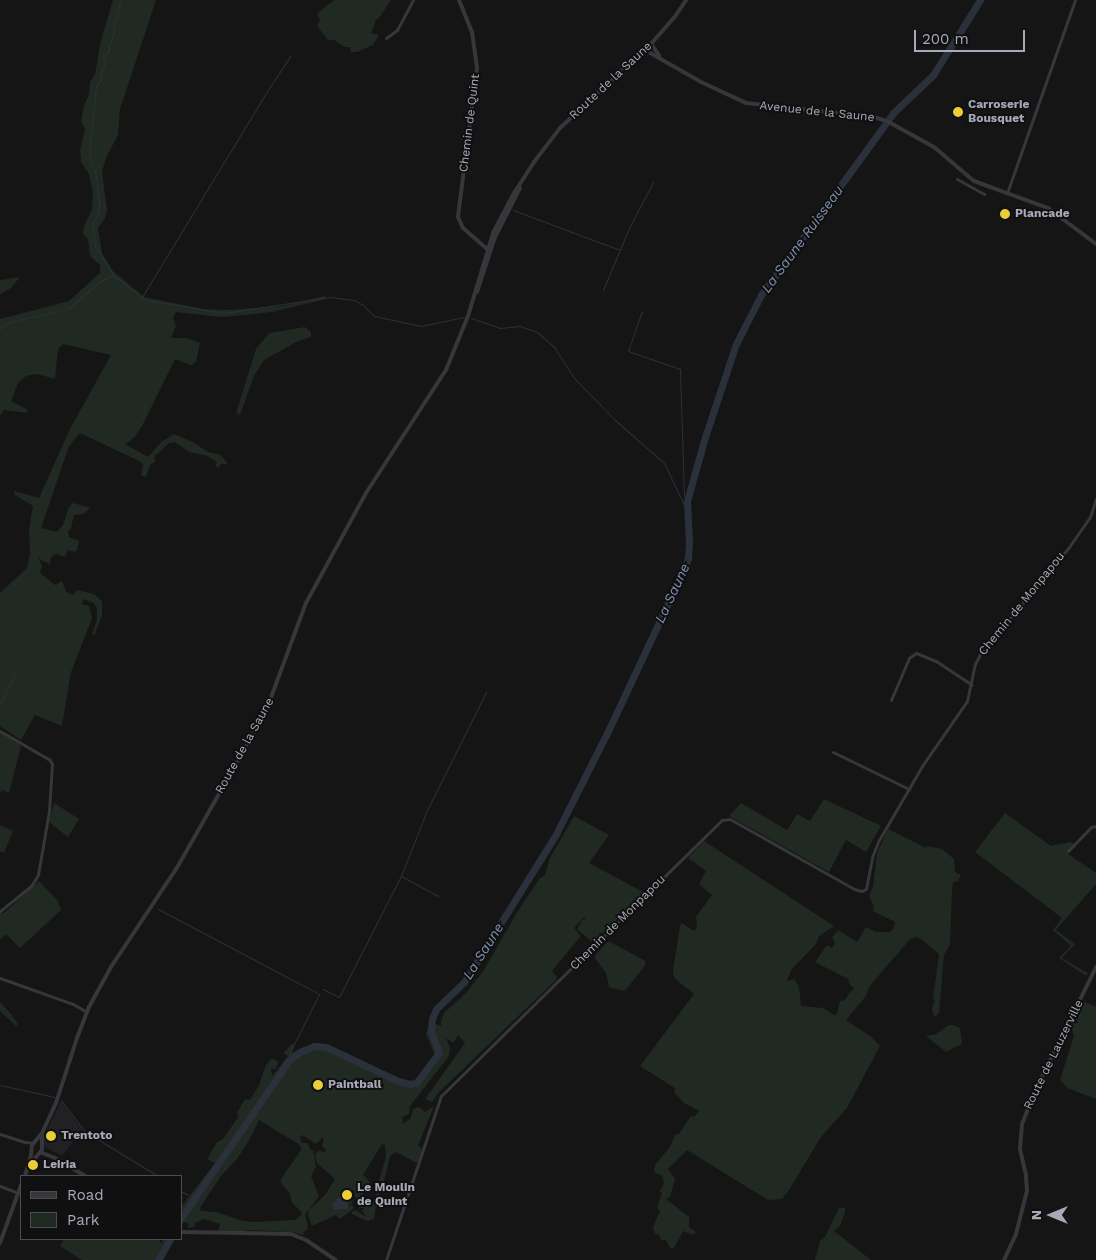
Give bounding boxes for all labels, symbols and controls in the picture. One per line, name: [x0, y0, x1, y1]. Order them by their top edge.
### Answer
scale bar: [916, 20, 1027, 52]
text: 200 m: [922, 30, 969, 48]
street label: Route de la Saune: [567, 39, 655, 123]
street label: Chemin de Quint: [457, 73, 483, 173]
place label: Carroserie Bousquet: [968, 98, 1029, 126]
street label: Avenue de la Saune: [759, 99, 875, 125]
marker: Carroserie Bousquet: [952, 106, 964, 118]
water label: La Saune Ruisseau: [758, 182, 846, 296]
place label: Plancade: [1015, 207, 1070, 221]
marker: Plancade: [999, 208, 1011, 220]
street label: Chemin de Monpapou: [976, 550, 1068, 658]
water label: La Saune: [651, 561, 693, 625]
street label: Route de la Saune: [213, 695, 277, 797]
street label: Chemin de Monpapou: [567, 872, 669, 974]
water label: La Saune: [459, 920, 507, 982]
street label: Route de Lauzerville: [1021, 998, 1087, 1112]
place label: Paintball: [328, 1078, 382, 1092]
marker: Paintball: [312, 1079, 324, 1091]
place label: Trentoto: [61, 1129, 112, 1143]
marker: Trentoto: [45, 1130, 57, 1142]
place label: Leiria: [43, 1158, 76, 1172]
marker: Leiria: [27, 1159, 39, 1171]
legend: [20, 1175, 182, 1240]
place label: Le Moulin de Quint: [357, 1181, 415, 1209]
text: Road: [67, 1186, 104, 1204]
marker: Le Moulin de Quint: [341, 1189, 353, 1201]
north arrow: [1026, 1190, 1076, 1240]
text: N: [1028, 1210, 1044, 1220]
text: Park: [67, 1211, 99, 1229]

